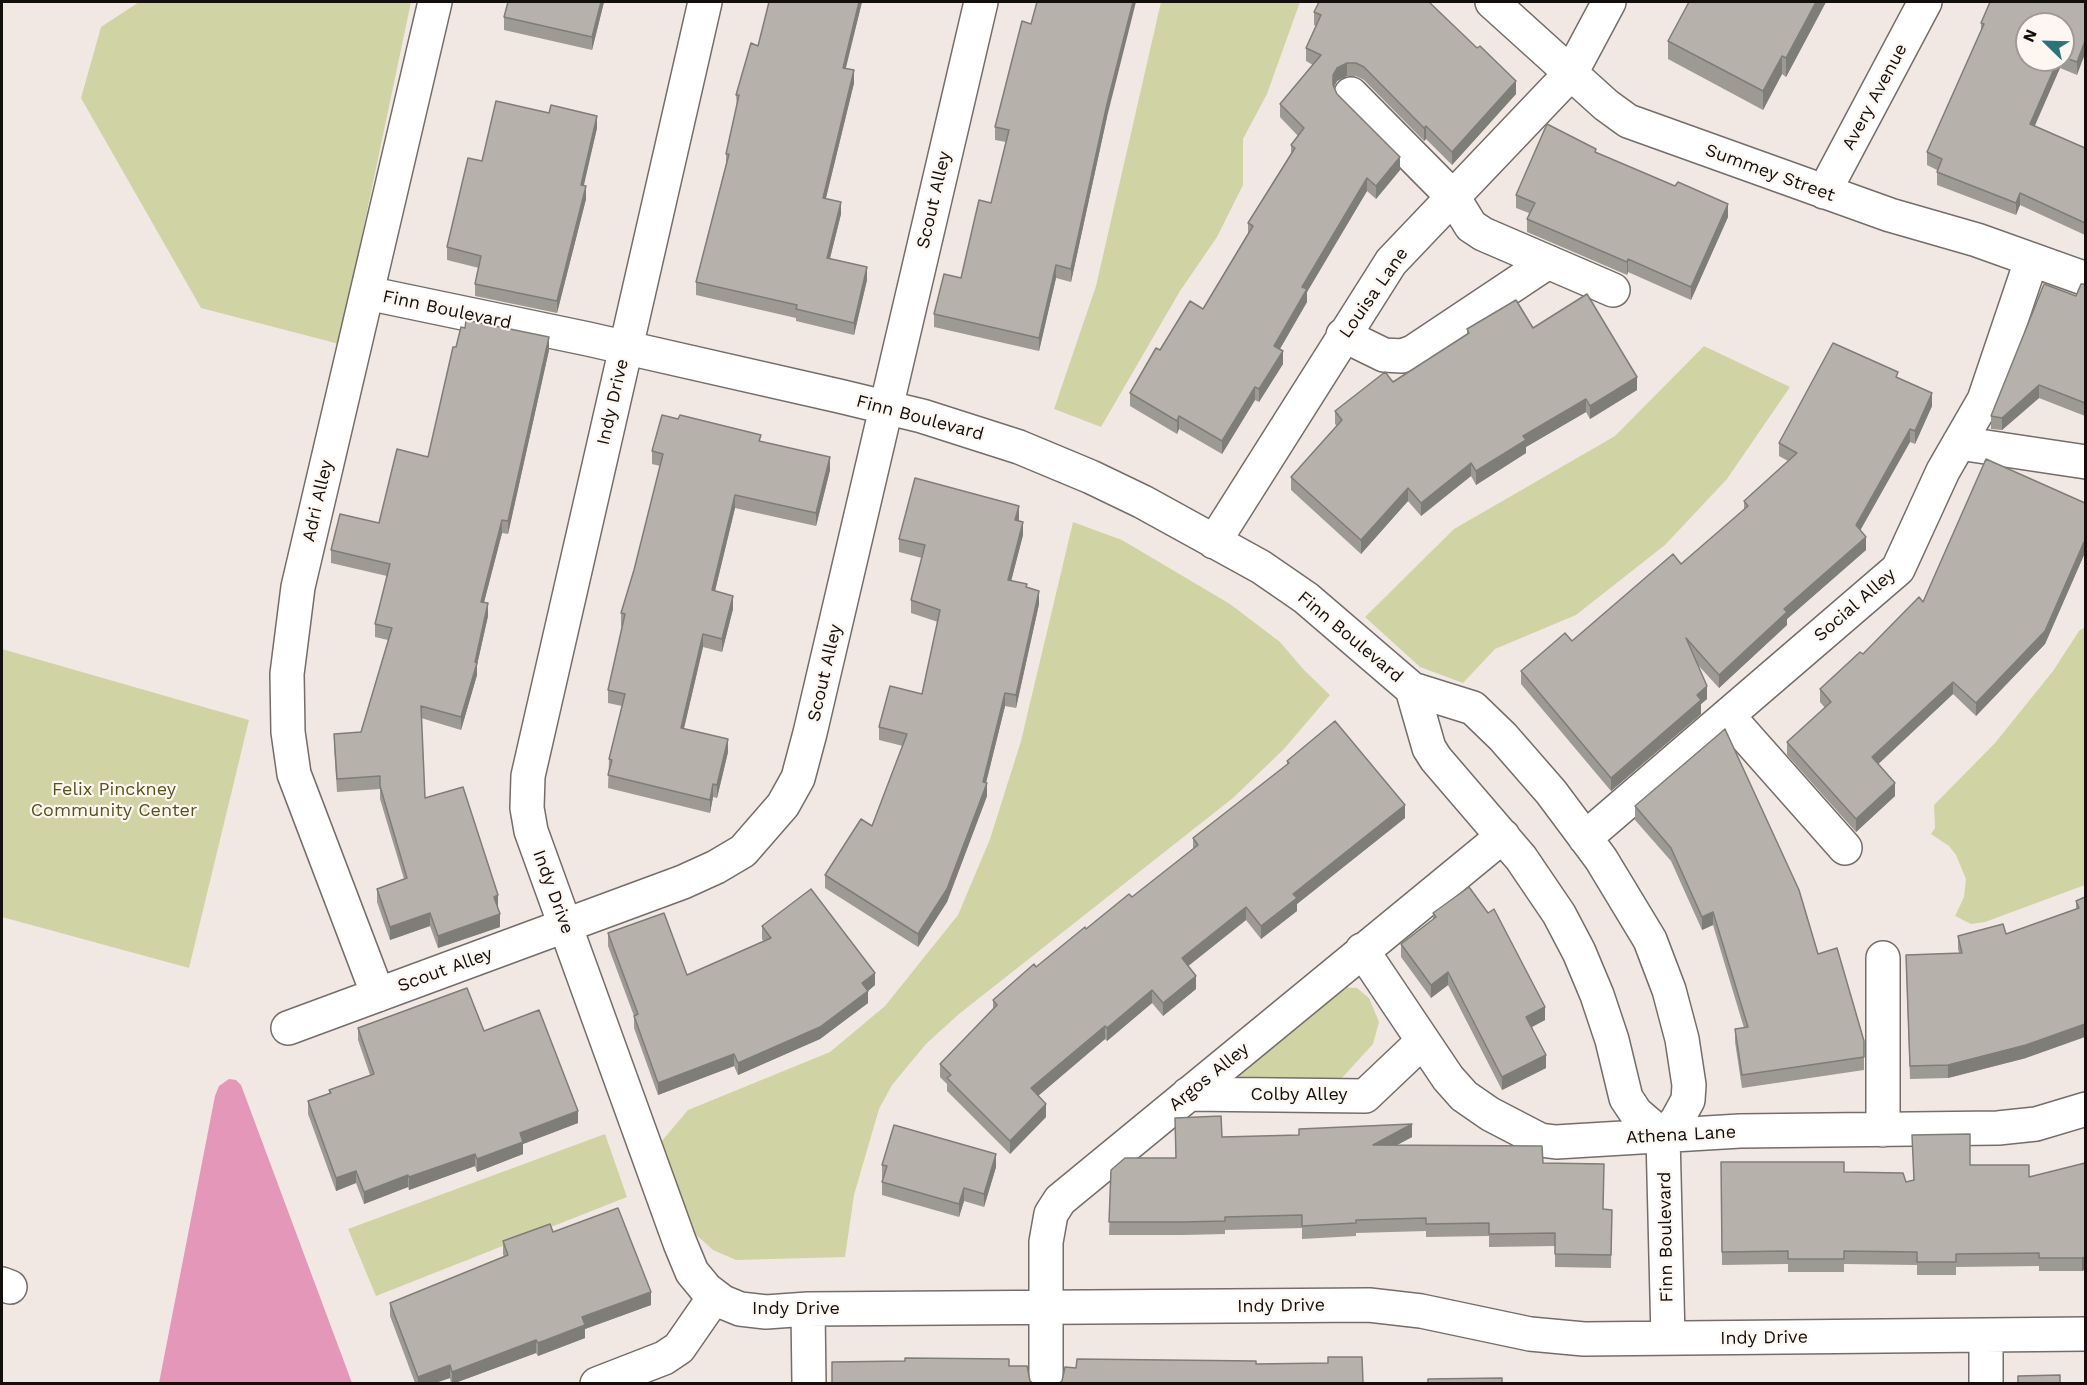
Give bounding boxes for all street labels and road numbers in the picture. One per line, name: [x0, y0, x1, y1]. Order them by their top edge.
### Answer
street label: Avery Avenue: [1838, 40, 1912, 154]
street label: Summey Street: [1702, 140, 1838, 206]
street label: Scout Alley: [912, 149, 956, 251]
street label: Louisa Lane: [1335, 244, 1413, 342]
street label: Finn Boulevard: [381, 286, 513, 334]
street label: Indy Drive: [593, 357, 633, 447]
street label: Finn Boulevard: [854, 391, 986, 445]
street label: Adri Alley: [298, 458, 338, 544]
street label: Social Alley: [1810, 564, 1900, 646]
street label: Finn Boulevard: [1293, 587, 1407, 687]
street label: Scout Alley: [803, 622, 847, 724]
street label: Indy Drive: [528, 847, 578, 937]
street label: Scout Alley: [395, 943, 495, 997]
street label: Argos Alley: [1165, 1038, 1253, 1116]
street label: Colby Alley: [1250, 1084, 1348, 1106]
street label: Athena Lane: [1625, 1121, 1737, 1149]
street label: Finn Boulevard: [1654, 1171, 1678, 1303]
street label: Indy Drive: [1237, 1294, 1325, 1318]
street label: Indy Drive: [752, 1298, 840, 1320]
street label: Indy Drive: [1720, 1326, 1808, 1350]

